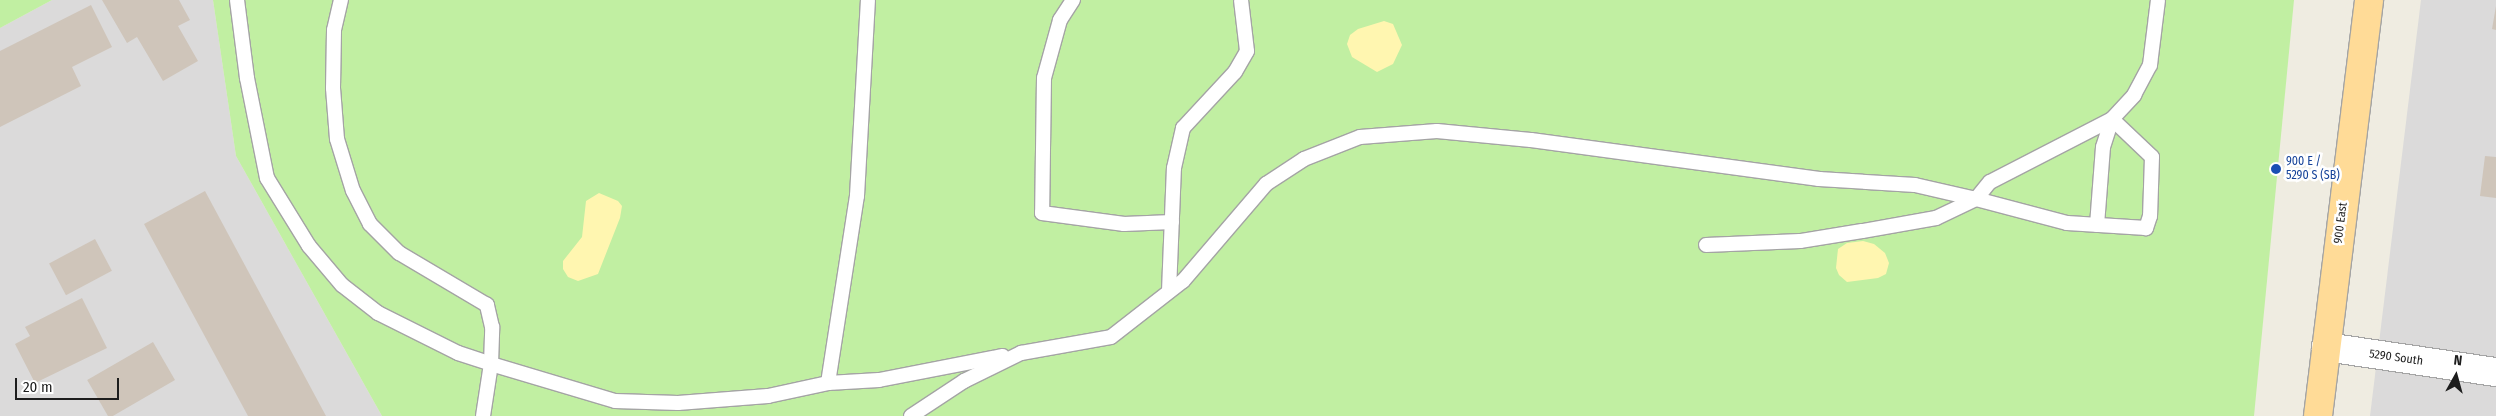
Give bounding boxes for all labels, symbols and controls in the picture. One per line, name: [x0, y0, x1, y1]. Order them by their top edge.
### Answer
place label: 900 E / 5290 S (SB): [2286, 155, 2340, 183]
marker: 900 E / 5290 S (SB): [2270, 163, 2282, 175]
street label: 900 East: [2331, 202, 2351, 244]
street label: 5290 South: [2368, 347, 2424, 369]
north arrow: [2431, 351, 2481, 401]
text: N: [2453, 352, 2463, 370]
scale bar: [18, 368, 121, 400]
text: 20 m: [23, 378, 53, 396]

